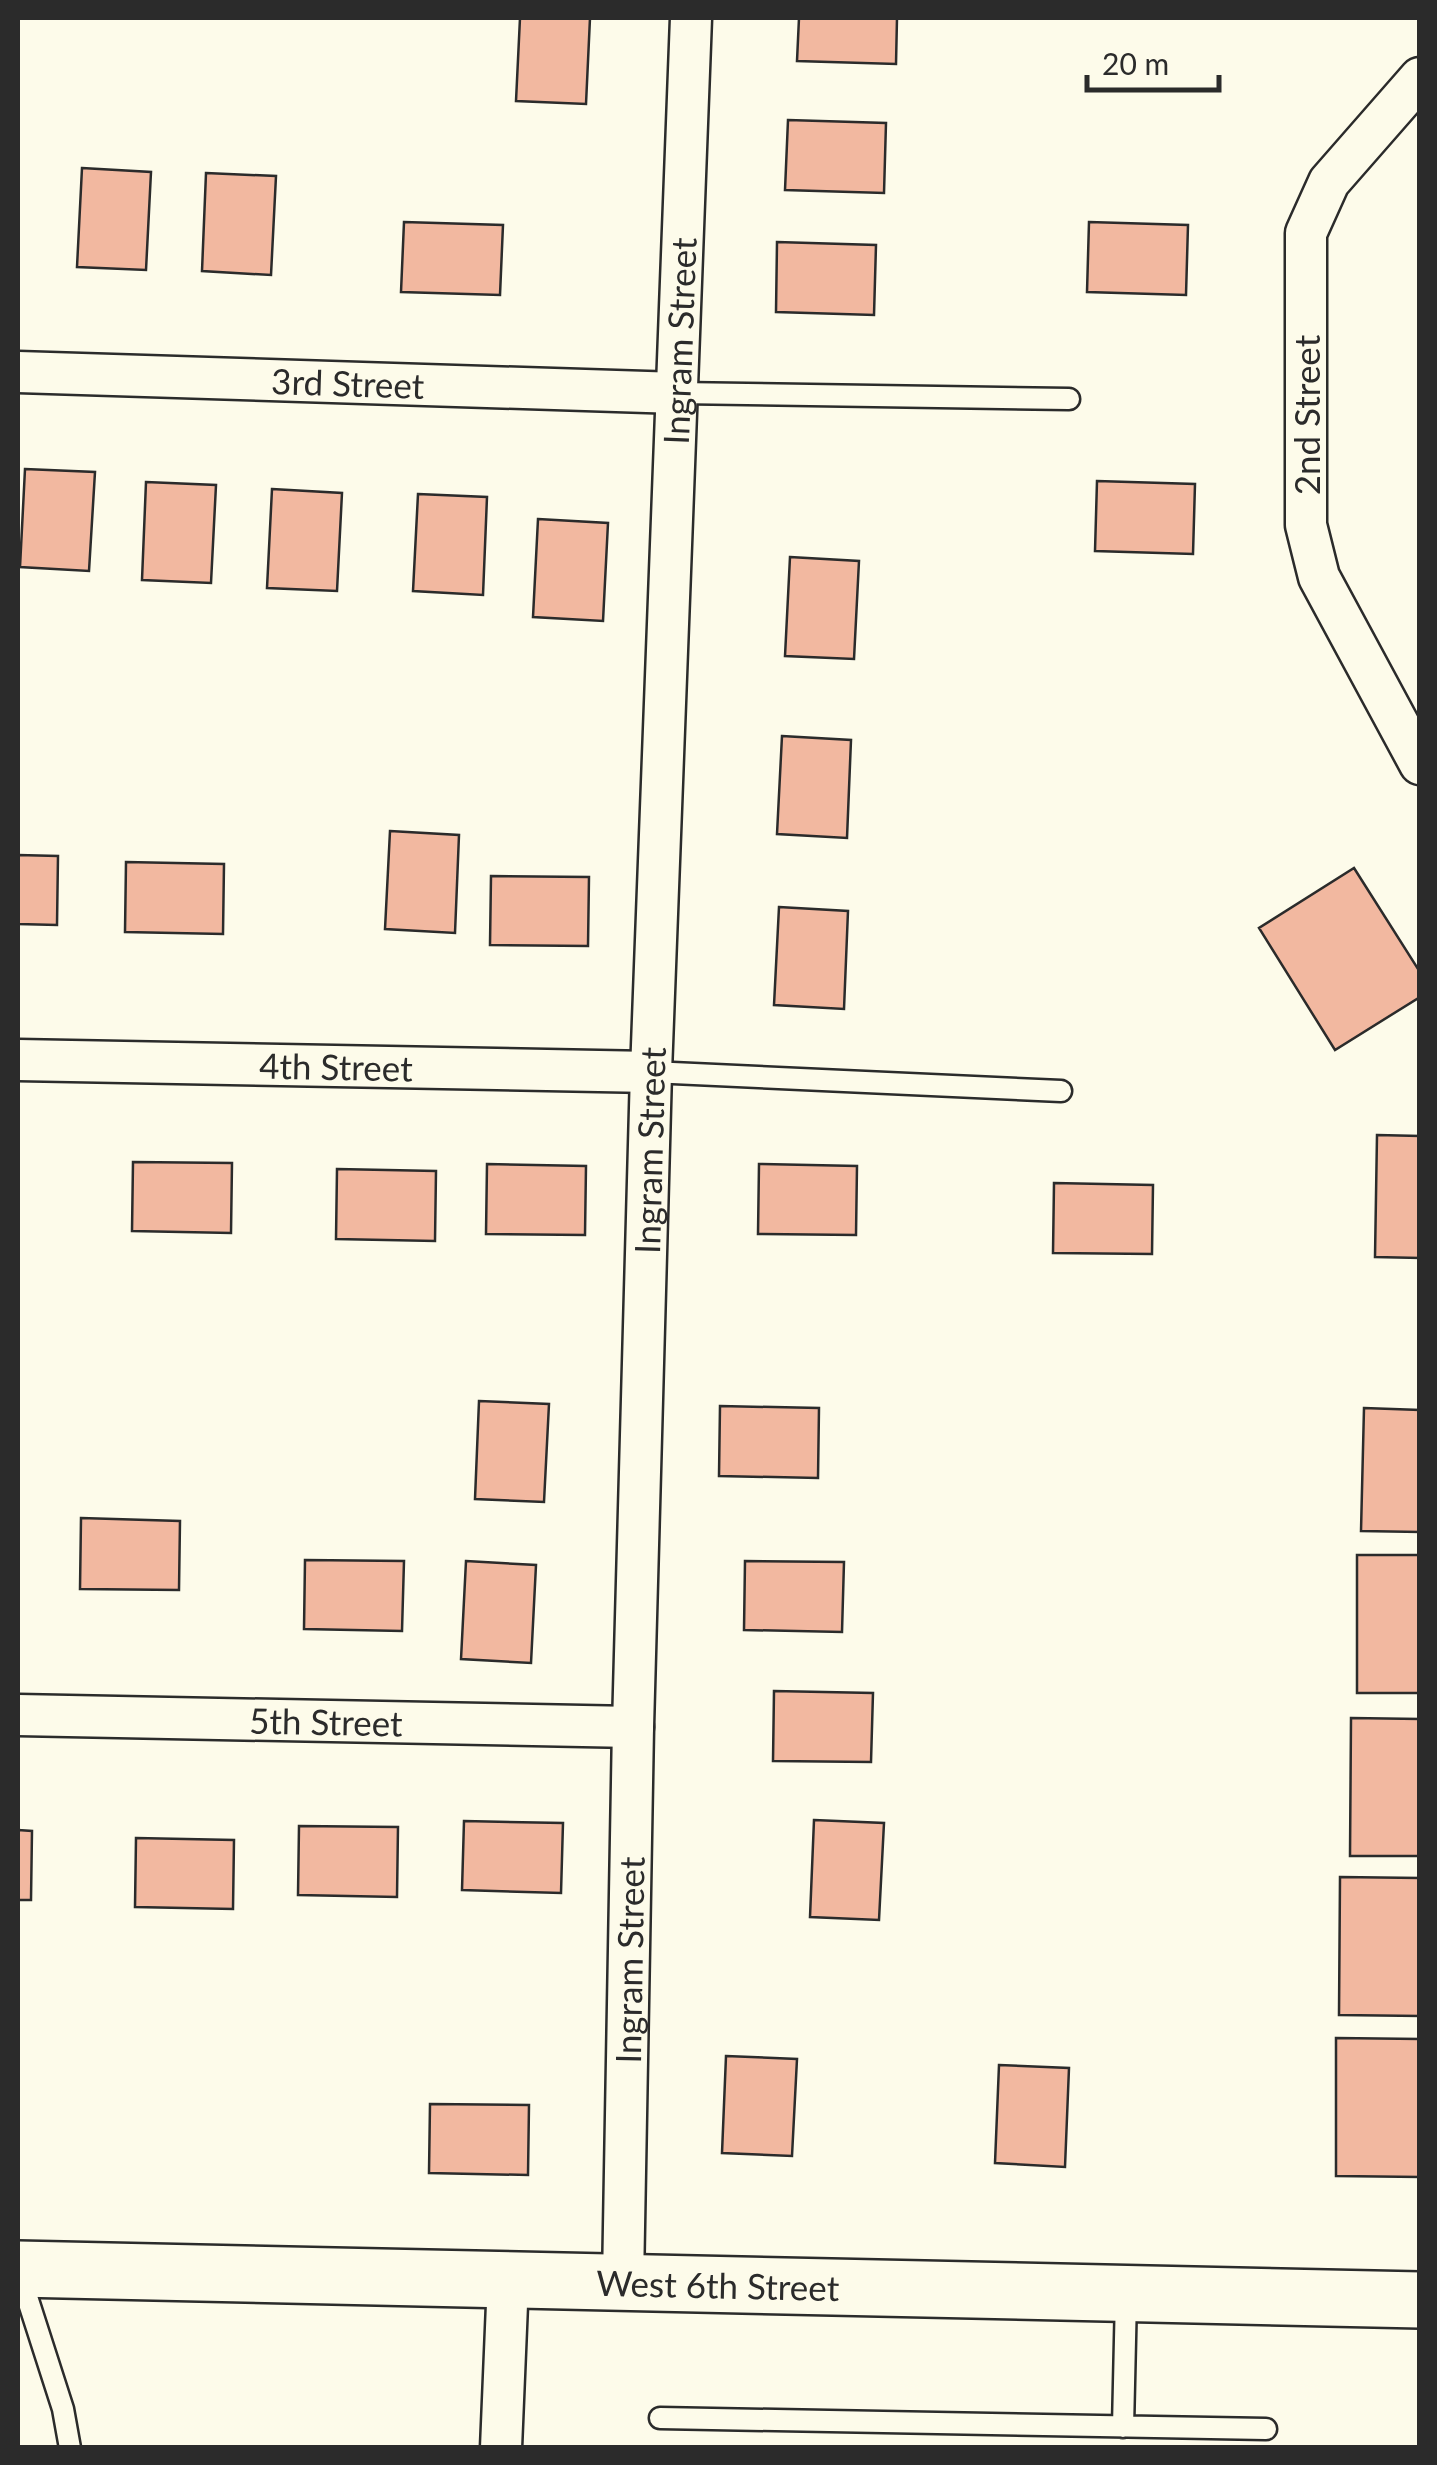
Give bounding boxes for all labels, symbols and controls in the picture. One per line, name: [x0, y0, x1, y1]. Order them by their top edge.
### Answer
scale bar: [1087, 30, 1220, 92]
text: 20 m: [1102, 45, 1169, 81]
street label: Ingram Street: [654, 236, 704, 445]
street label: 2nd Street: [1285, 334, 1327, 495]
street label: 3rd Street: [271, 359, 425, 406]
street label: 4th Street: [259, 1044, 414, 1088]
street label: Ingram Street: [625, 1046, 673, 1254]
street label: 5th Street: [249, 1699, 404, 1744]
street label: Ingram Street: [606, 1856, 652, 2064]
street label: West 6th Street: [596, 2261, 840, 2308]

